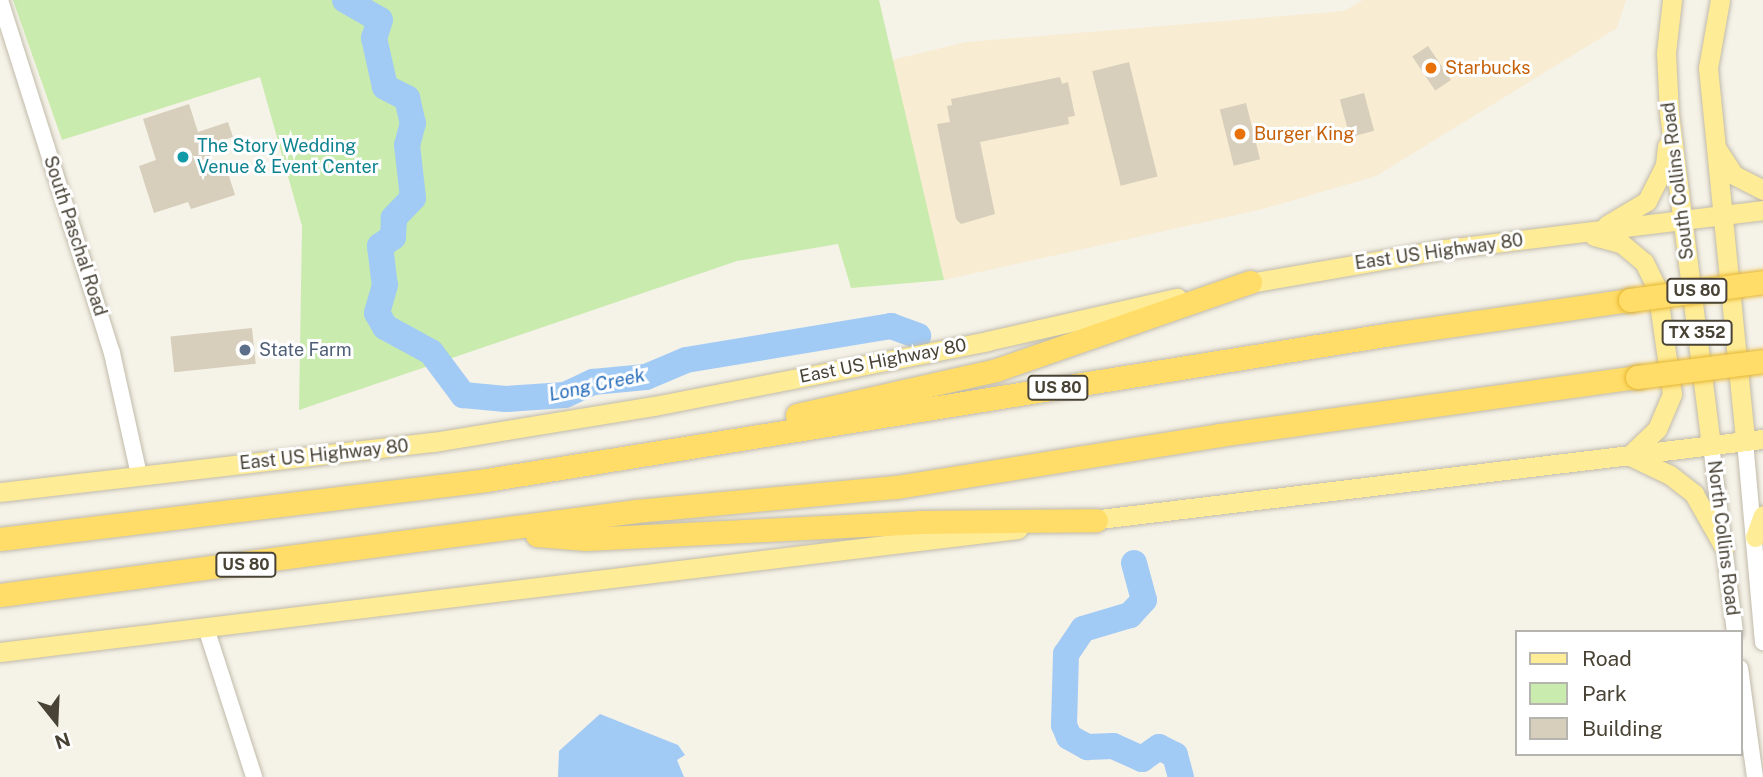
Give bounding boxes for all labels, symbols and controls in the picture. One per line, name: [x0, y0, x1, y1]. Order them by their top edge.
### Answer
place label: Starbucks: [1445, 57, 1530, 79]
marker: Starbucks: [1423, 60, 1439, 76]
street label: South Collins Road: [1658, 101, 1698, 261]
place label: Burger King: [1254, 123, 1354, 145]
marker: Burger King: [1232, 126, 1248, 142]
place label: The Story Wedding Venue & Event Center: [197, 136, 379, 178]
marker: The Story Wedding Venue & Event Center: [175, 149, 191, 165]
street label: South Paschal Road: [39, 153, 111, 319]
street label: East US Highway 80: [1353, 229, 1525, 275]
road number: US 80: [1666, 278, 1728, 304]
road number: TX 352: [1660, 320, 1734, 346]
street label: East US Highway 80: [798, 334, 968, 388]
place label: State Farm: [259, 339, 352, 361]
marker: State Farm: [237, 342, 253, 358]
water label: Long Creek: [547, 364, 647, 406]
road number: US 80: [1026, 376, 1090, 400]
street label: East US Highway 80: [238, 435, 410, 475]
street label: North Collins Road: [1703, 459, 1743, 617]
road number: US 80: [215, 552, 278, 578]
legend: [1514, 630, 1742, 756]
text: Road: [1582, 646, 1632, 671]
text: Park: [1582, 681, 1627, 706]
north arrow: [21, 686, 91, 756]
text: Building: [1582, 716, 1663, 741]
text: N: [52, 728, 73, 754]

